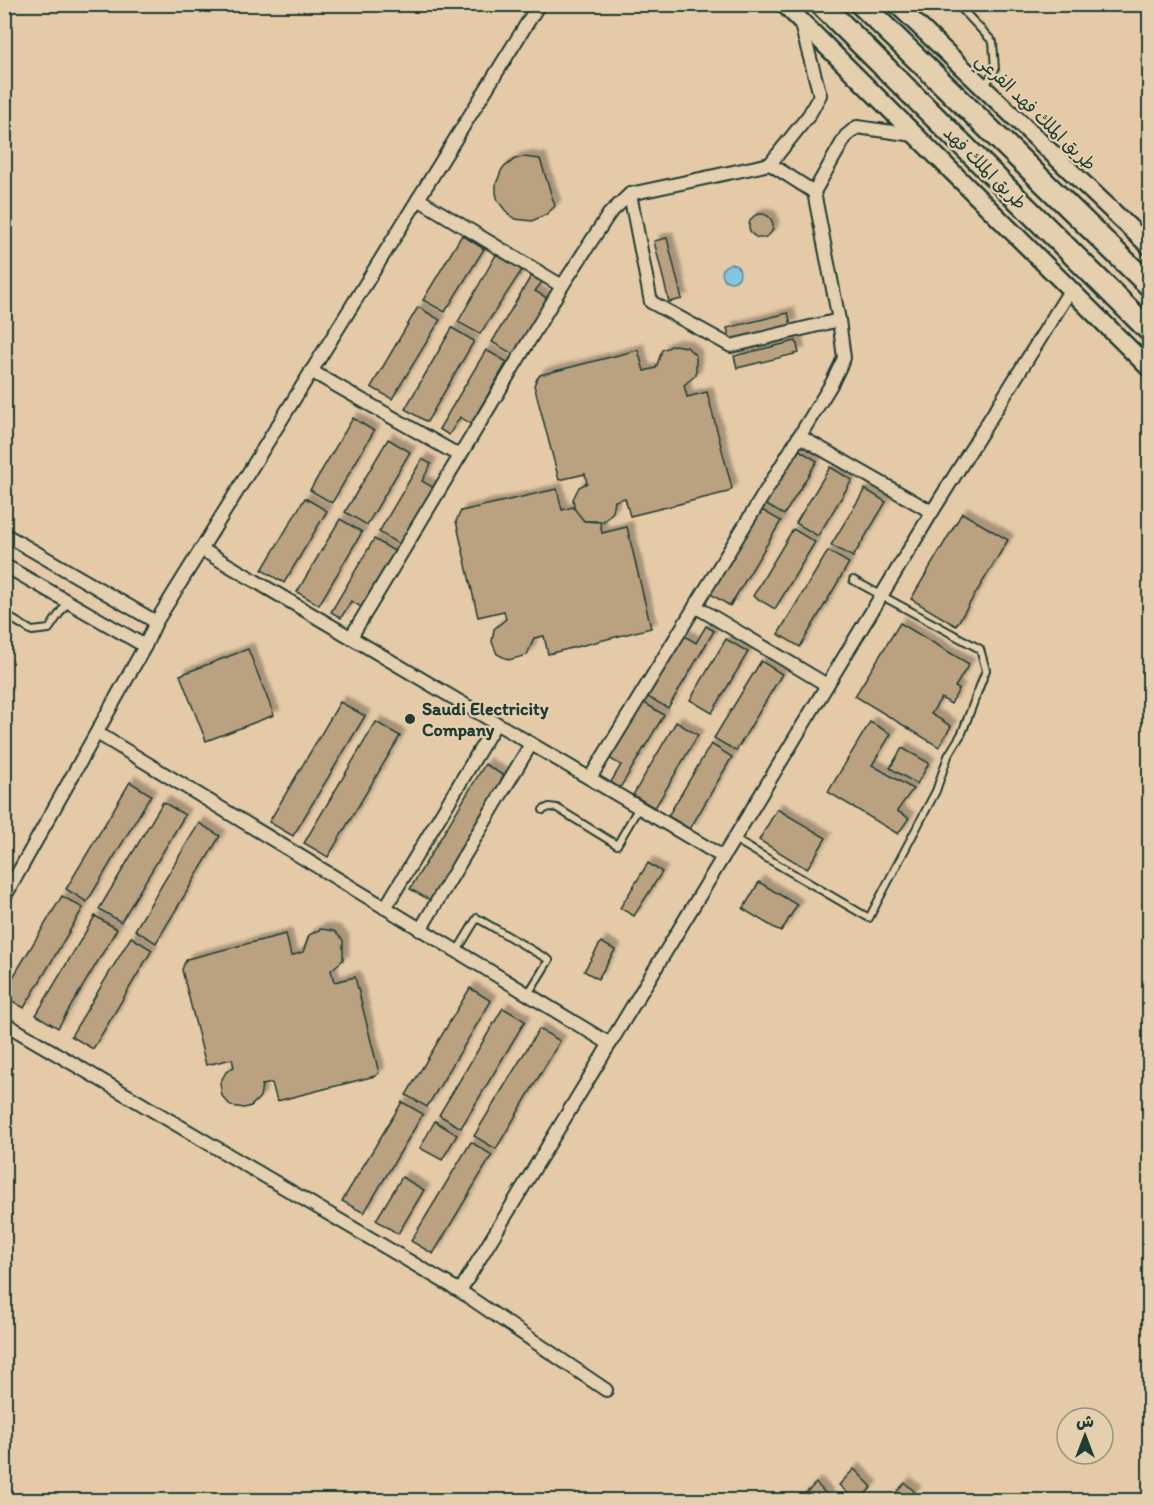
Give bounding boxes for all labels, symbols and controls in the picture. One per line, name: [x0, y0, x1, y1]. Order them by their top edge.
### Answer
street label: طريق الملك فهد الفرعي: [971, 49, 1101, 175]
street label: طريق الملك فهد: [939, 122, 1031, 214]
place label: Saudi Electricity Company: [422, 698, 549, 741]
marker: Saudi Electricity Company: [403, 712, 417, 726]
north arrow: [1055, 1406, 1115, 1466]
text: ش: [1076, 1412, 1094, 1431]

